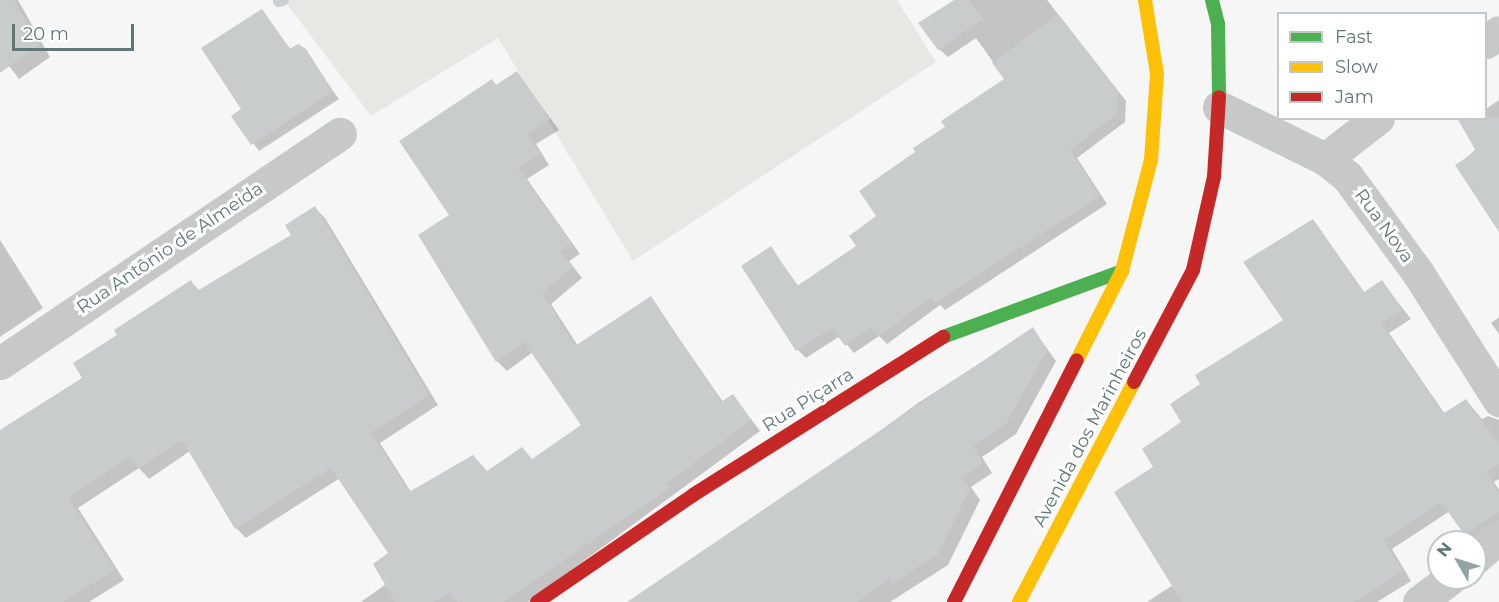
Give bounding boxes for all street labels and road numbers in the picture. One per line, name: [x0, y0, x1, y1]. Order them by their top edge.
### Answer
street label: Rua Antônio de Almeida: [73, 178, 267, 318]
street label: Rua Nova: [1350, 185, 1418, 267]
street label: Avenida dos Marinheiros: [1029, 325, 1151, 531]
street label: Rua Piçarra: [759, 364, 857, 436]

